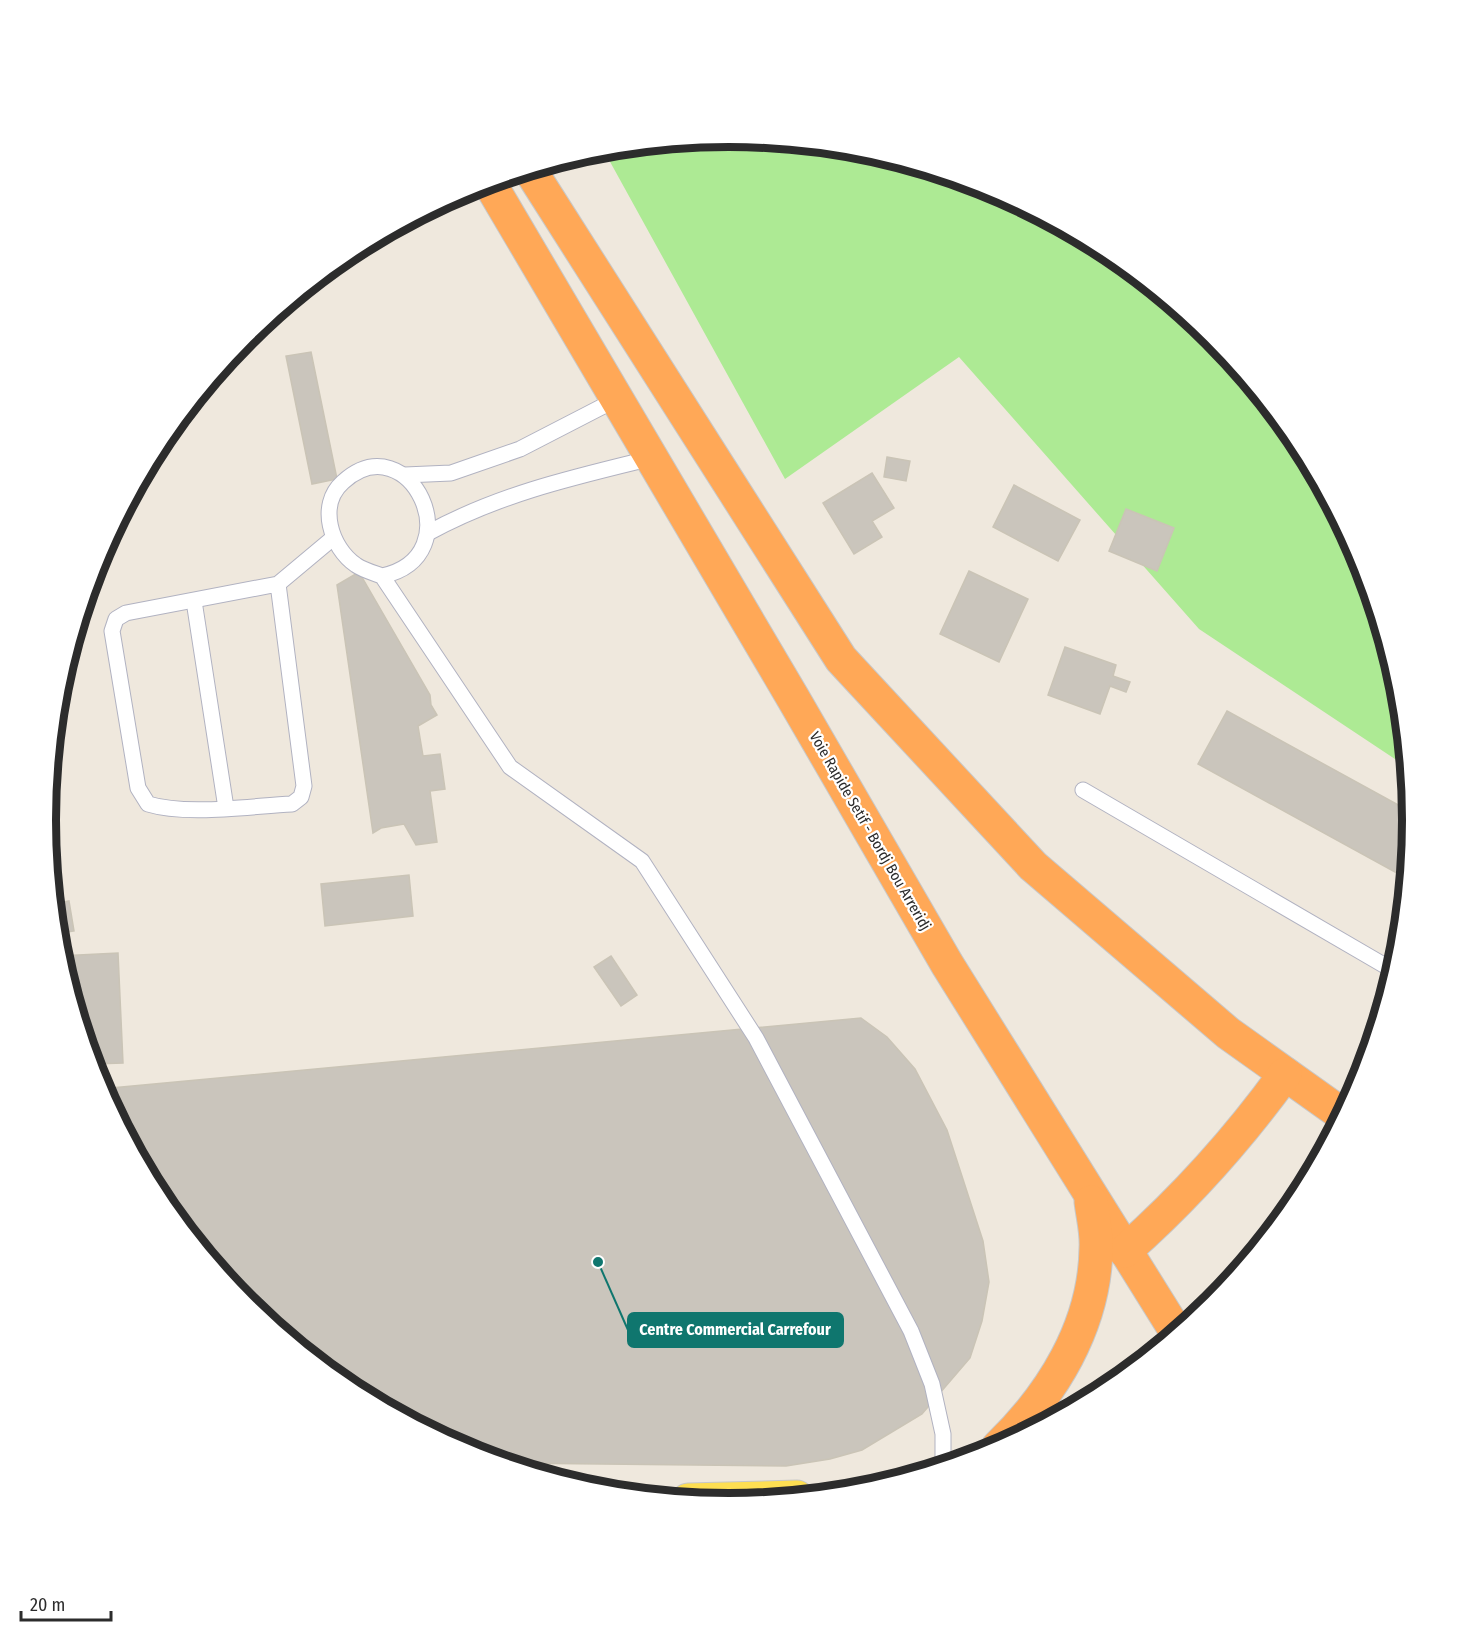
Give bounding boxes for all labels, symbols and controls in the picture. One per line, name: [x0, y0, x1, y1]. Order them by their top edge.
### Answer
street label: Voie Rapide Setif - Bordj Bou Arreridj: [806, 728, 934, 934]
callout: Centre Commercial Carrefour: [628, 1313, 843, 1347]
text: Centre Commercial Carrefour: [639, 1320, 831, 1339]
scale bar: [21, 1584, 111, 1622]
text: 20 m: [30, 1594, 65, 1616]

